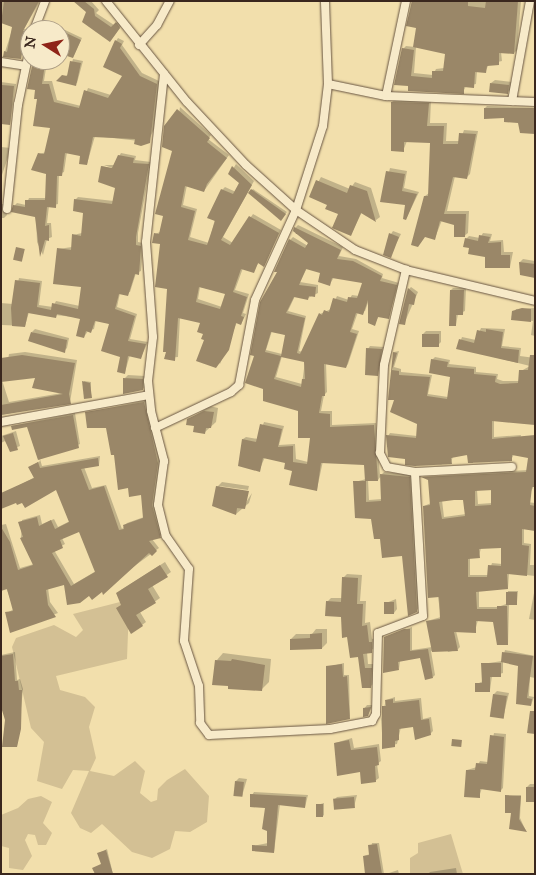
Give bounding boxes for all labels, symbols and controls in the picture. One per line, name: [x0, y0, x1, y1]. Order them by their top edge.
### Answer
north arrow: [20, 20, 70, 70]
text: N: [21, 35, 40, 50]

